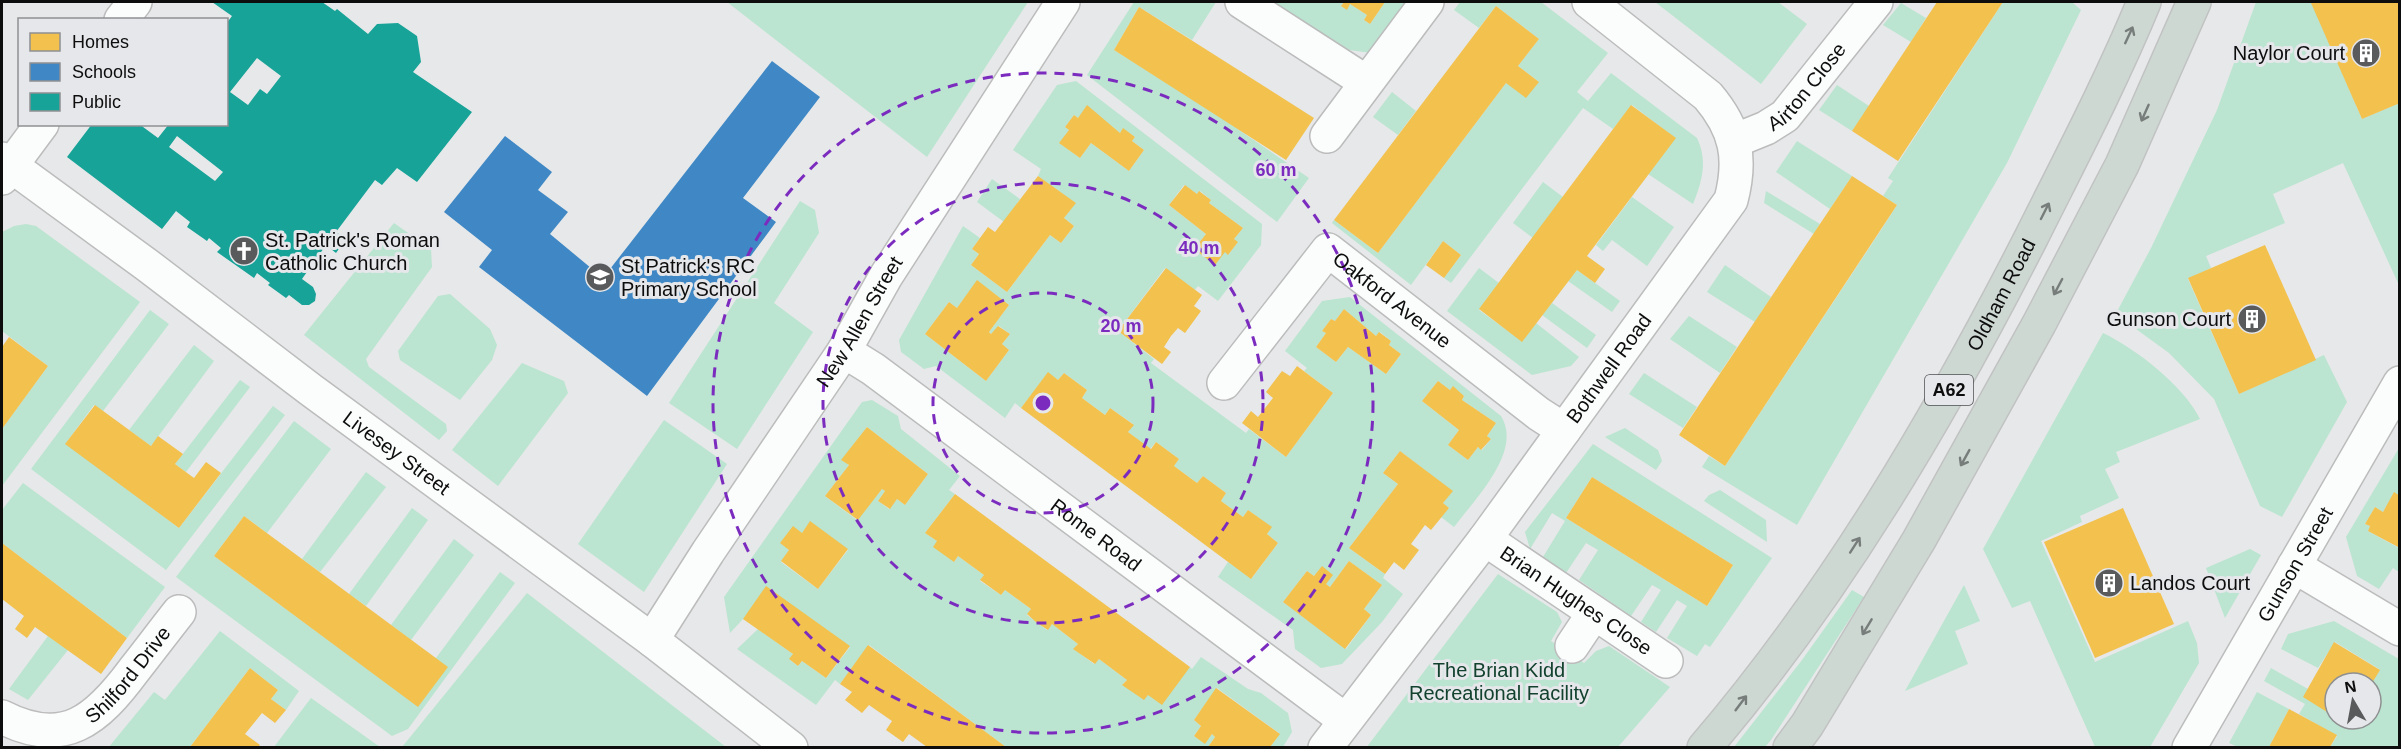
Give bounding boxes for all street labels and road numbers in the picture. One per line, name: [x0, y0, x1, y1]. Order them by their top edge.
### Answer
street label: Airton Close: [1763, 38, 1850, 135]
street label: Oldham Road: [1963, 235, 2040, 355]
street label: Oakford Avenue: [1329, 247, 1455, 352]
street label: New Allen Street: [812, 252, 907, 391]
street label: Bothwell Road: [1562, 310, 1656, 427]
road number: A62: [1925, 375, 1973, 405]
street label: Livesey Street: [339, 406, 455, 499]
street label: Rome Road: [1047, 494, 1145, 575]
street label: Gunson Street: [2253, 503, 2337, 626]
street label: Brian Hughes Close: [1496, 542, 1656, 659]
street label: Shilford Drive: [81, 622, 175, 728]

